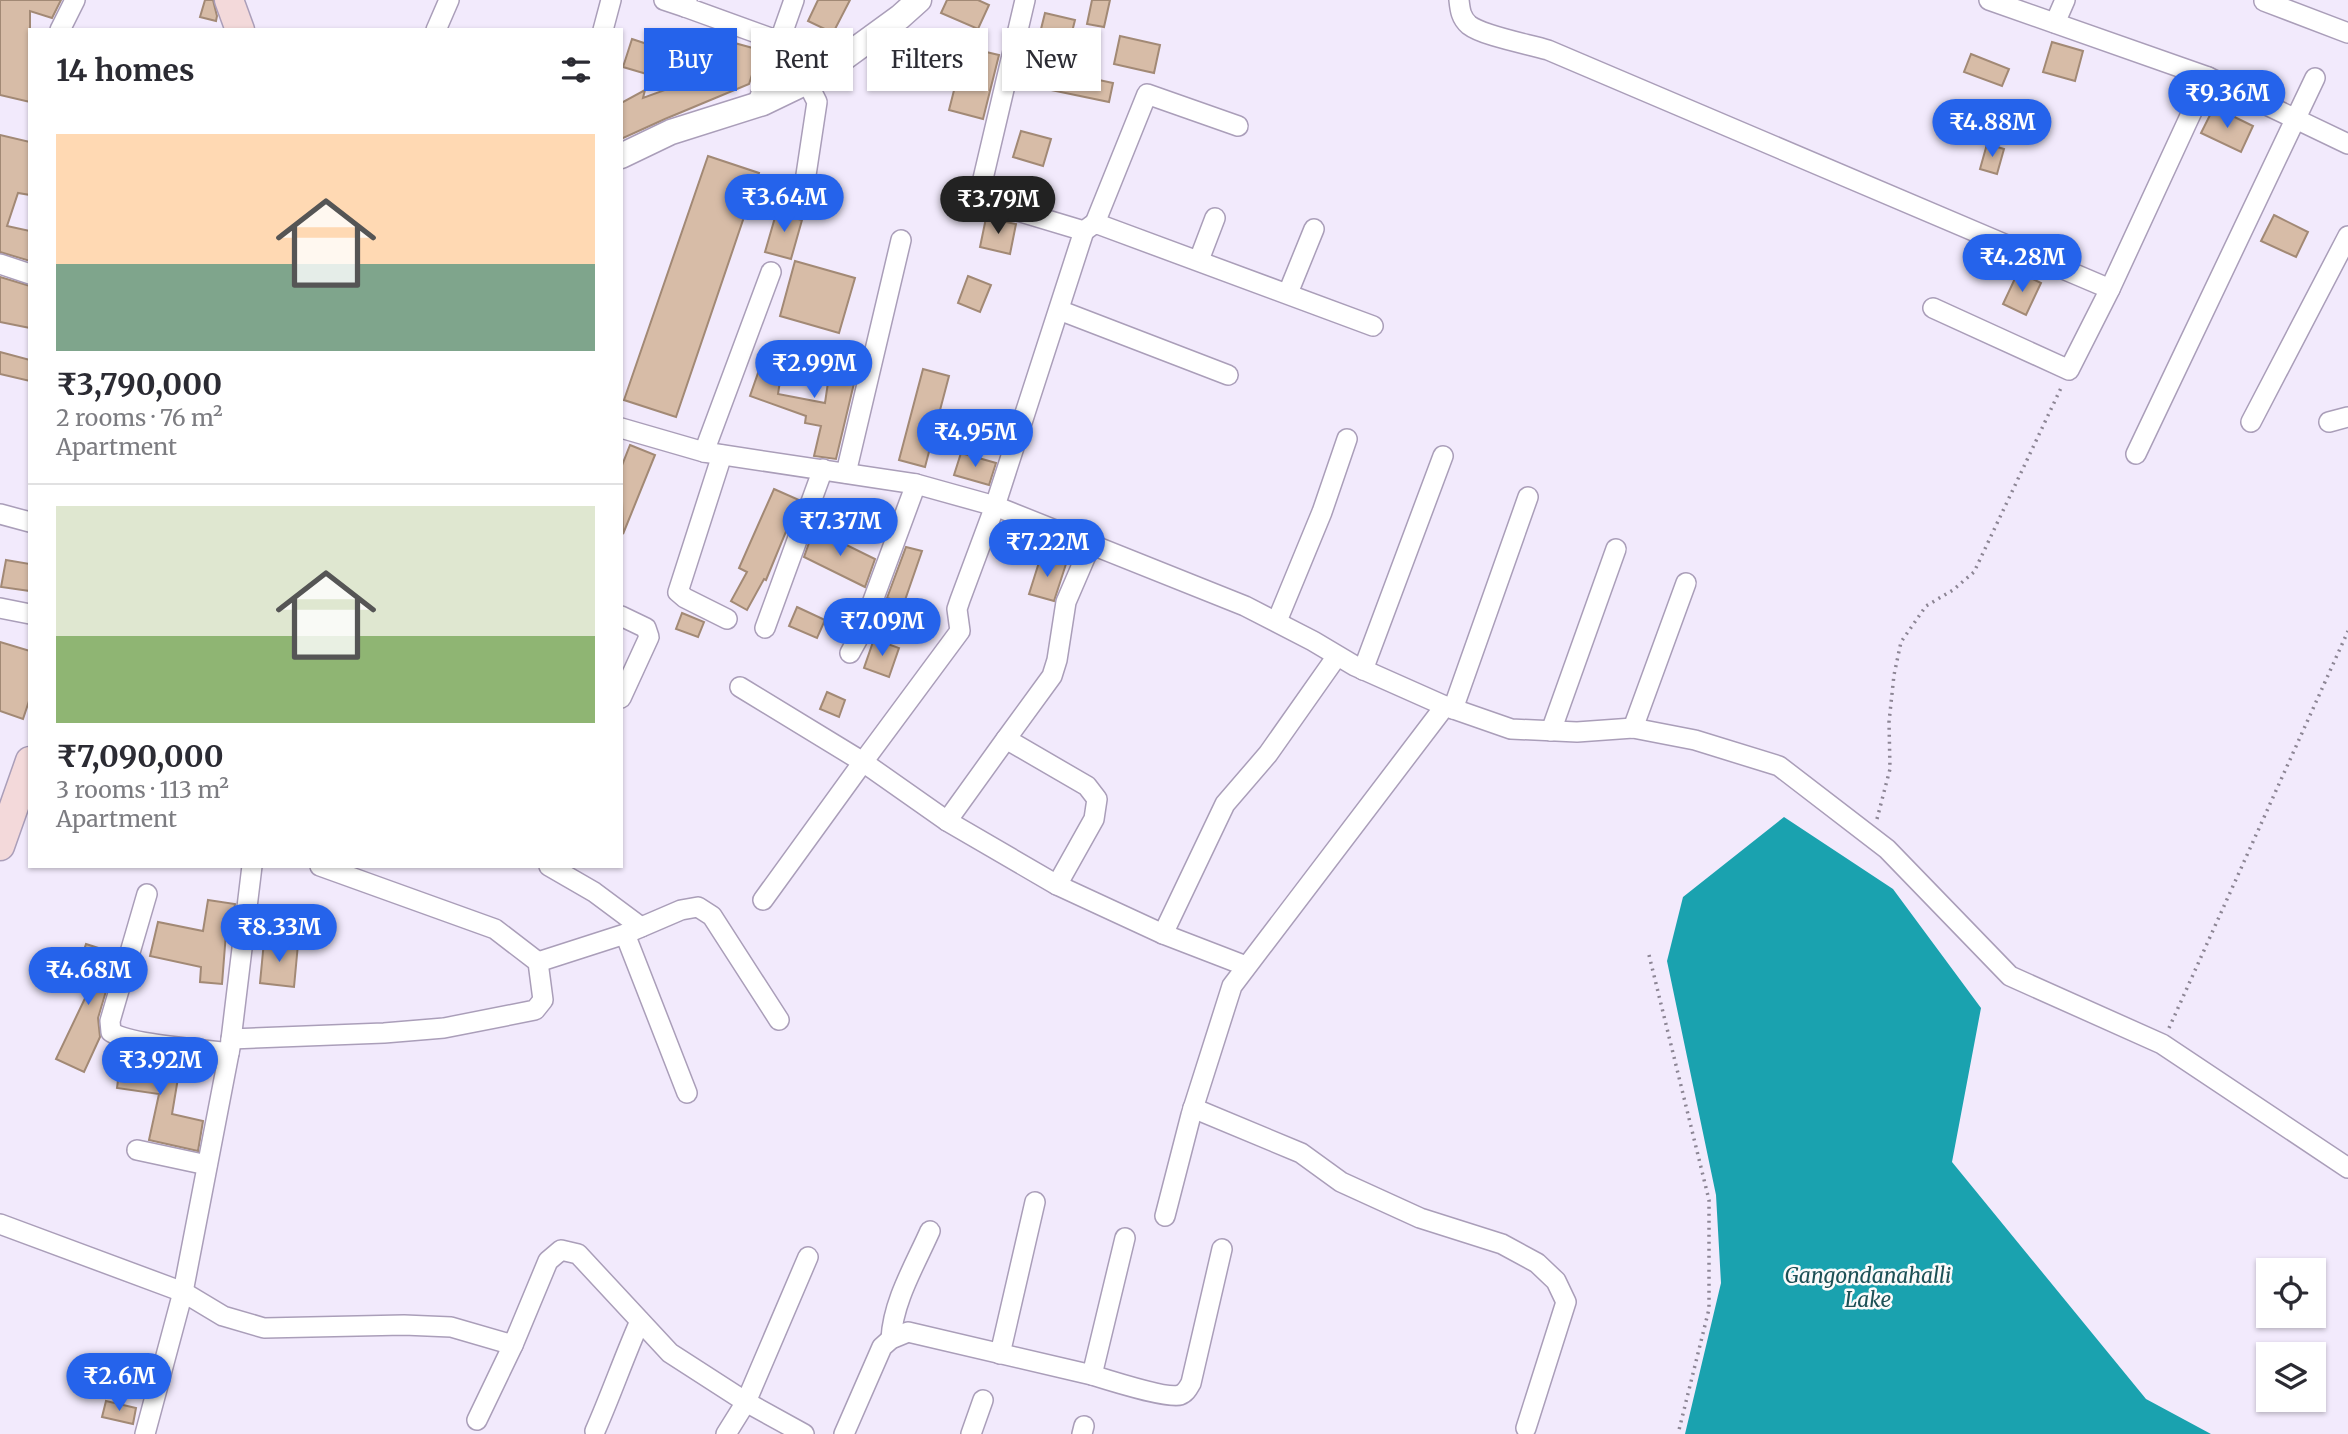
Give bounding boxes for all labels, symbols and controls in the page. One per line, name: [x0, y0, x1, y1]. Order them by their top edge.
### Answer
chip: Buy: [644, 28, 737, 91]
chip: Rent: [751, 28, 853, 91]
chip: Filters: [867, 28, 988, 91]
chip: New: [1002, 28, 1101, 91]
text: 14 homes: [56, 51, 194, 89]
icon: filters: [557, 51, 595, 89]
pin: ₹9.36M: [2170, 71, 2284, 130]
text: ₹9.36M: [2184, 78, 2270, 107]
pin: ₹4.88M: [1935, 100, 2049, 159]
text: ₹4.88M: [1948, 107, 2036, 136]
pin: ₹3.64M: [727, 174, 841, 234]
pin: ₹3.79M: [941, 176, 1055, 236]
icon: home: [263, 180, 389, 306]
text: ₹3.64M: [741, 182, 827, 211]
text: ₹3.79M: [956, 184, 1040, 213]
pin: ₹4.28M: [1965, 234, 2079, 294]
text: ₹4.28M: [1979, 242, 2065, 271]
pin: ₹2.99M: [757, 340, 871, 400]
text: ₹2.99M: [771, 348, 857, 377]
text: ₹3,790,000: [56, 365, 222, 403]
text: 2 rooms · 76 m²: [56, 403, 223, 432]
pin: ₹4.95M: [918, 410, 1032, 469]
text: ₹4.95M: [933, 417, 1017, 446]
text: Apartment: [56, 432, 177, 461]
pin: ₹7.37M: [783, 498, 897, 558]
text: ₹7.37M: [799, 506, 881, 535]
pin: ₹7.22M: [990, 520, 1104, 579]
text: ₹7.22M: [1005, 527, 1089, 556]
icon: home: [263, 552, 389, 678]
pin: ₹7.09M: [825, 598, 939, 658]
text: ₹7.09M: [840, 606, 924, 635]
text: ₹7,090,000: [56, 737, 224, 775]
text: 3 rooms · 113 m²: [56, 775, 229, 804]
text: Apartment: [56, 804, 177, 833]
pin: ₹8.33M: [222, 904, 336, 964]
text: ₹8.33M: [237, 912, 321, 941]
pin: ₹4.68M: [31, 948, 145, 1007]
text: ₹4.68M: [45, 955, 131, 984]
pin: ₹3.92M: [103, 1038, 217, 1097]
text: ₹3.92M: [118, 1045, 202, 1074]
map controls: [2256, 1258, 2326, 1412]
button: locate: [2256, 1258, 2326, 1328]
water label: Gangondanahalli Lake: [1785, 1262, 1951, 1313]
button: layers: [2256, 1342, 2326, 1412]
pin: ₹2.6M: [70, 1354, 168, 1413]
text: ₹2.6M: [82, 1361, 156, 1390]

